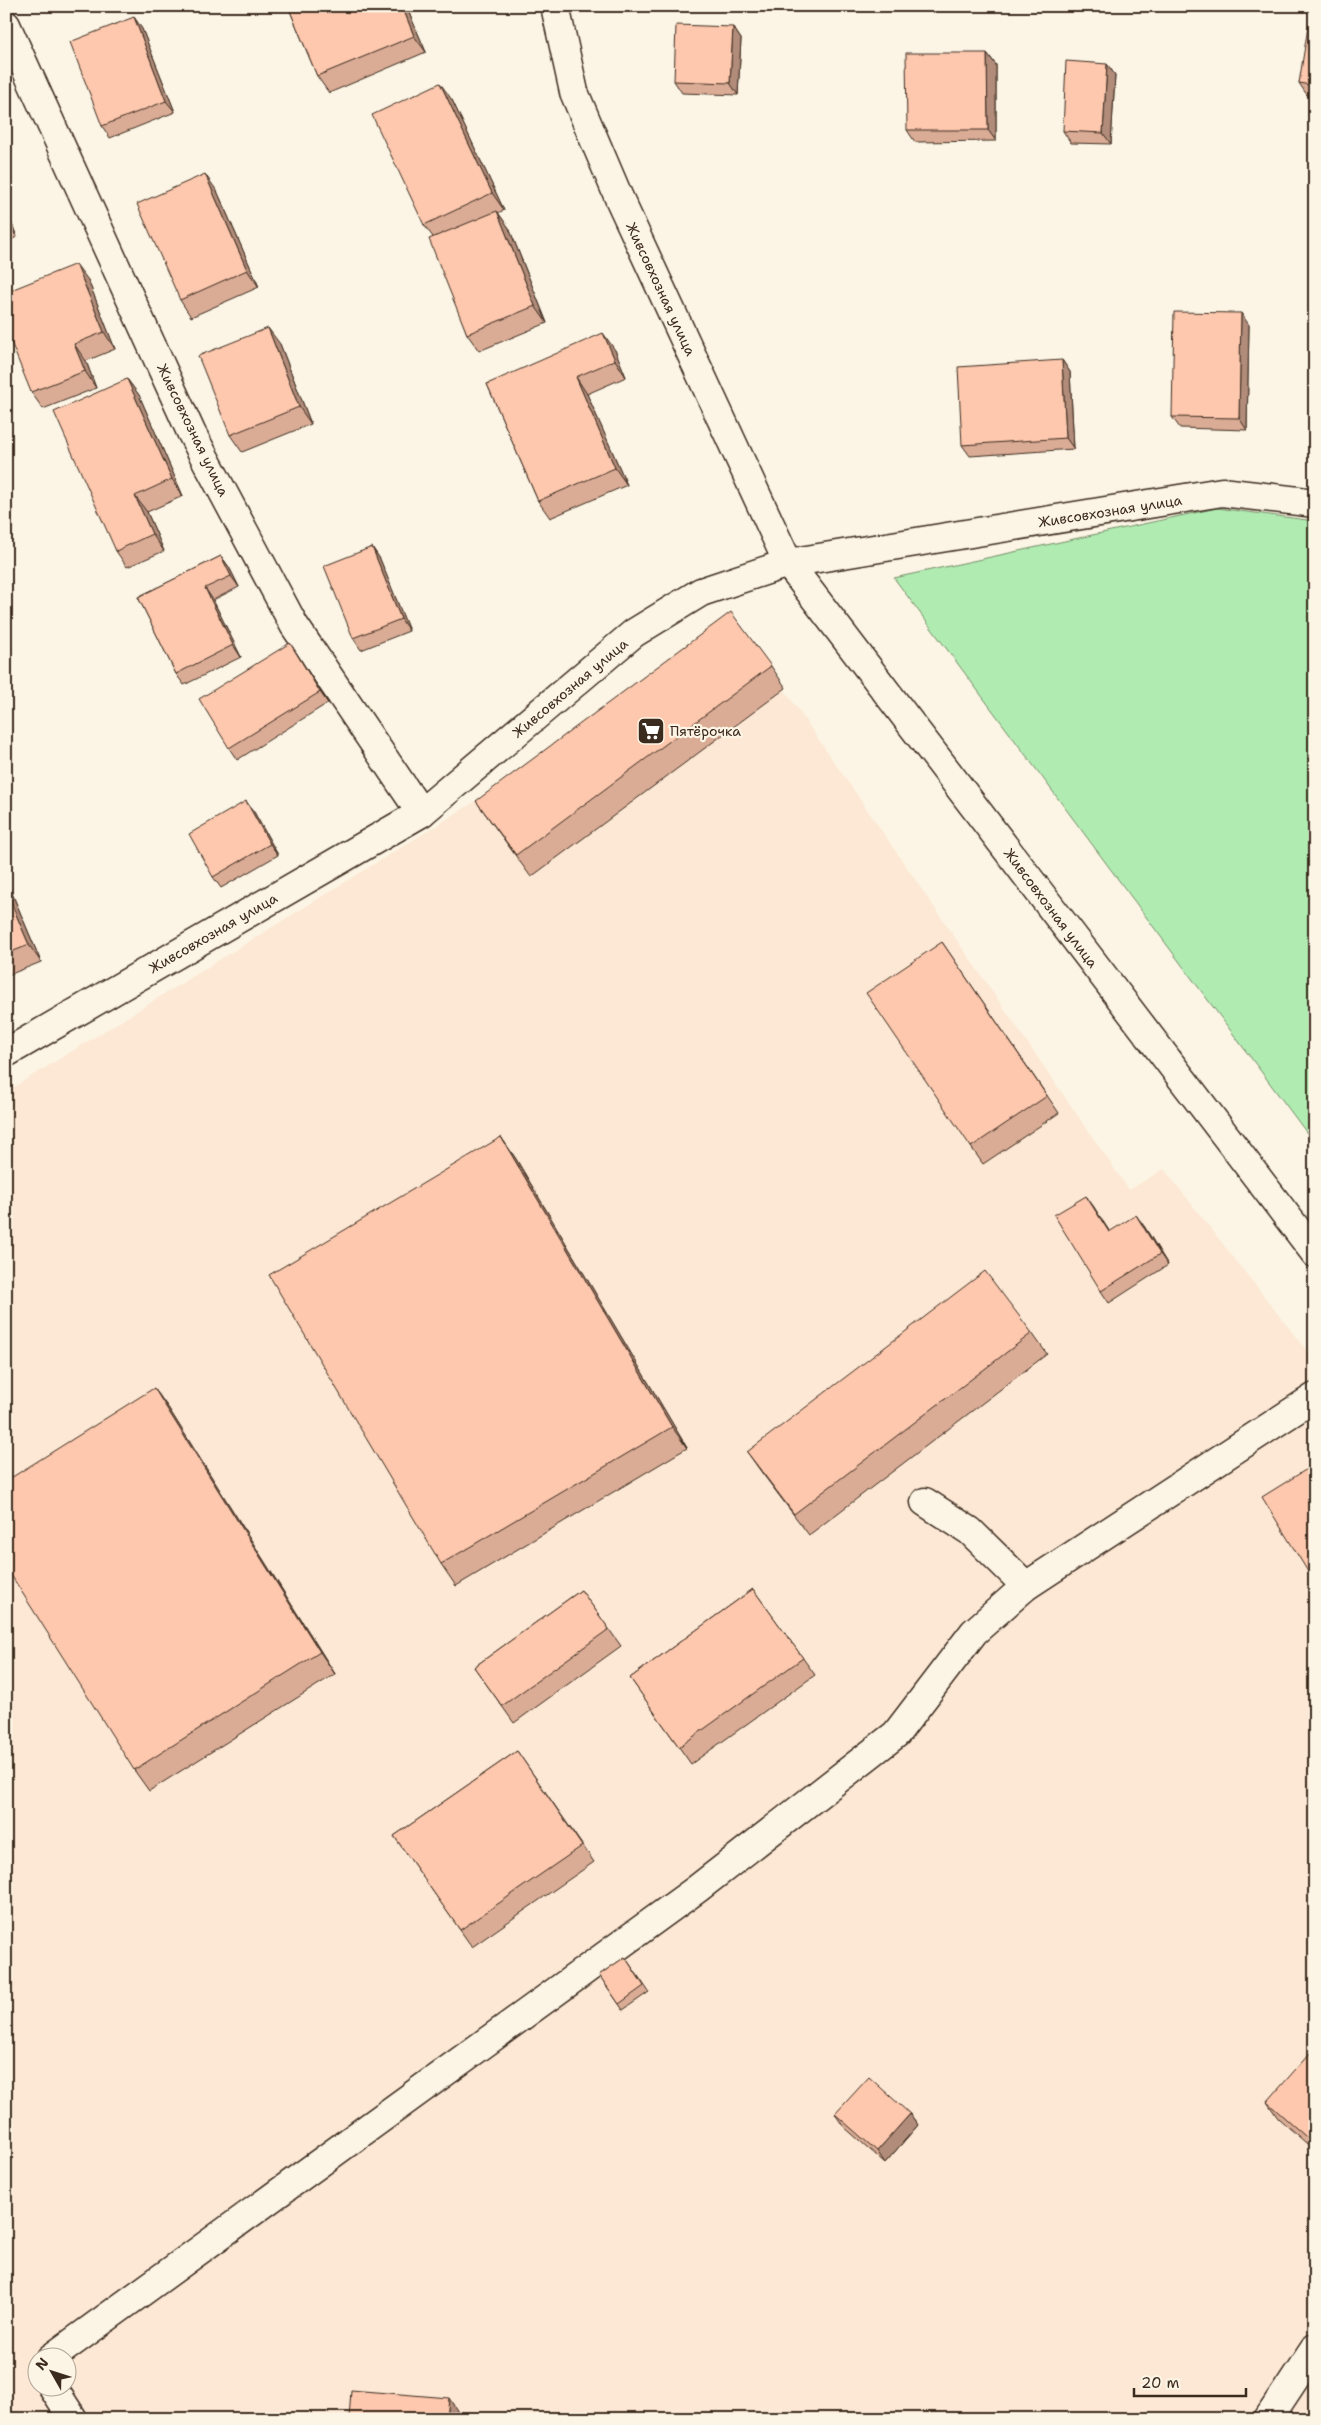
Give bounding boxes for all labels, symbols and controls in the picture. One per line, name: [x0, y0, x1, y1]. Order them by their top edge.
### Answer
street label: Живсовхозная улица: [622, 219, 700, 359]
street label: Живсовхозная улица: [153, 361, 233, 500]
street label: Живсовхозная улица: [1037, 491, 1183, 531]
street label: Живсовхозная улица: [509, 634, 632, 742]
supermarket icon: Пятёрочка: [636, 716, 666, 746]
place label: Пятёрочка: [670, 722, 741, 740]
street label: Живсовхозная улица: [1000, 845, 1102, 972]
street label: Живсовхозная улица: [146, 889, 281, 977]
north arrow: [28, 2348, 78, 2398]
text: N: [31, 2354, 52, 2374]
scale bar: [1134, 2365, 1246, 2397]
text: 20 m: [1141, 2373, 1180, 2393]

